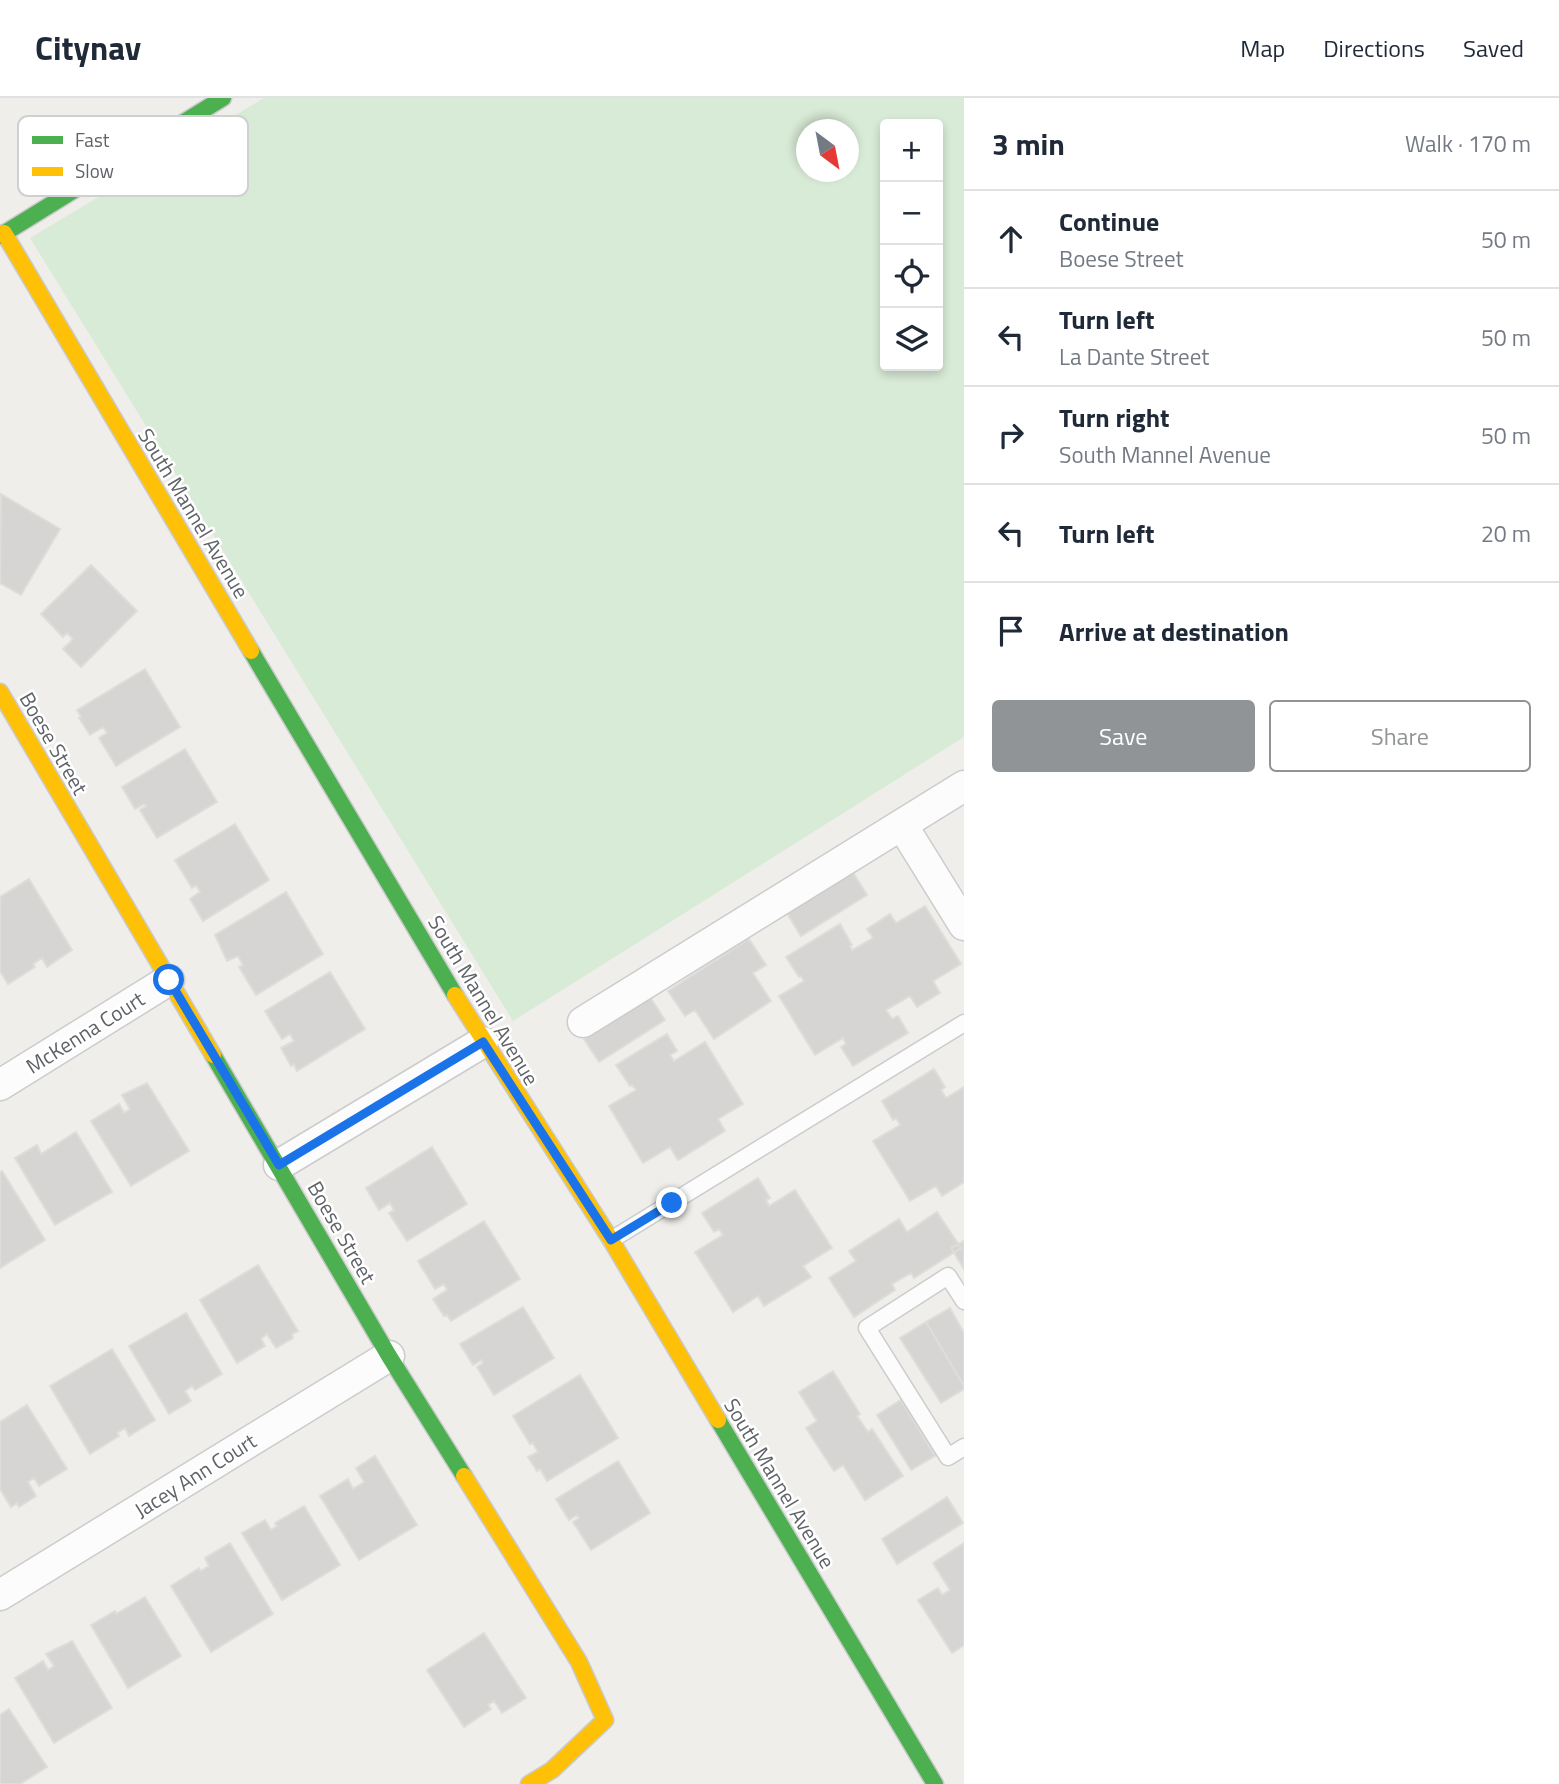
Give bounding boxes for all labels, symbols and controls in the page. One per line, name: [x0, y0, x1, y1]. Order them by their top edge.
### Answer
text: Citynav: [35, 23, 141, 73]
text: Map: [1240, 30, 1285, 66]
text: Directions: [1323, 30, 1425, 66]
text: Saved: [1463, 30, 1524, 66]
legend: [18, 116, 248, 196]
north arrow: [796, 119, 859, 182]
map controls: [880, 119, 943, 371]
button: +: [880, 119, 943, 182]
text: 3 min: [992, 121, 1065, 167]
text: Fast: [75, 125, 110, 154]
text: Walk · 170 m: [1405, 126, 1531, 161]
text: Slow: [75, 156, 114, 185]
button: −: [880, 182, 943, 245]
text: Continue: [1059, 202, 1159, 241]
icon: ahead: [992, 220, 1030, 258]
text: 50 m: [1481, 222, 1531, 257]
text: Boese Street: [1059, 241, 1184, 276]
button: locate: [880, 245, 943, 308]
text: Turn left: [1059, 300, 1154, 339]
button: layers: [880, 308, 943, 371]
icon: left: [992, 318, 1030, 356]
text: 50 m: [1481, 320, 1531, 355]
text: La Dante Street: [1059, 339, 1209, 374]
text: Turn right: [1059, 398, 1170, 437]
icon: right: [992, 416, 1030, 454]
text: 50 m: [1481, 418, 1531, 453]
street label: South Mannel Avenue: [130, 422, 258, 604]
text: South Mannel Avenue: [1059, 437, 1271, 472]
icon: left: [992, 514, 1030, 552]
text: Turn left: [1059, 514, 1154, 553]
text: 20 m: [1481, 516, 1531, 551]
icon: arrive: [992, 612, 1030, 650]
text: Arrive at destination: [1059, 612, 1289, 651]
street label: Boese Street: [12, 686, 97, 801]
button: Save: [992, 700, 1255, 772]
button: Share: [1269, 700, 1531, 772]
street label: South Mannel Avenue: [420, 909, 548, 1091]
route start: [153, 964, 184, 995]
street label: McKenna Court: [19, 982, 151, 1081]
street label: Boese Street: [300, 1175, 385, 1290]
route end: [656, 1187, 687, 1218]
street label: South Mannel Avenue: [716, 1392, 844, 1574]
street label: Jacey Ann Court: [128, 1424, 263, 1525]

